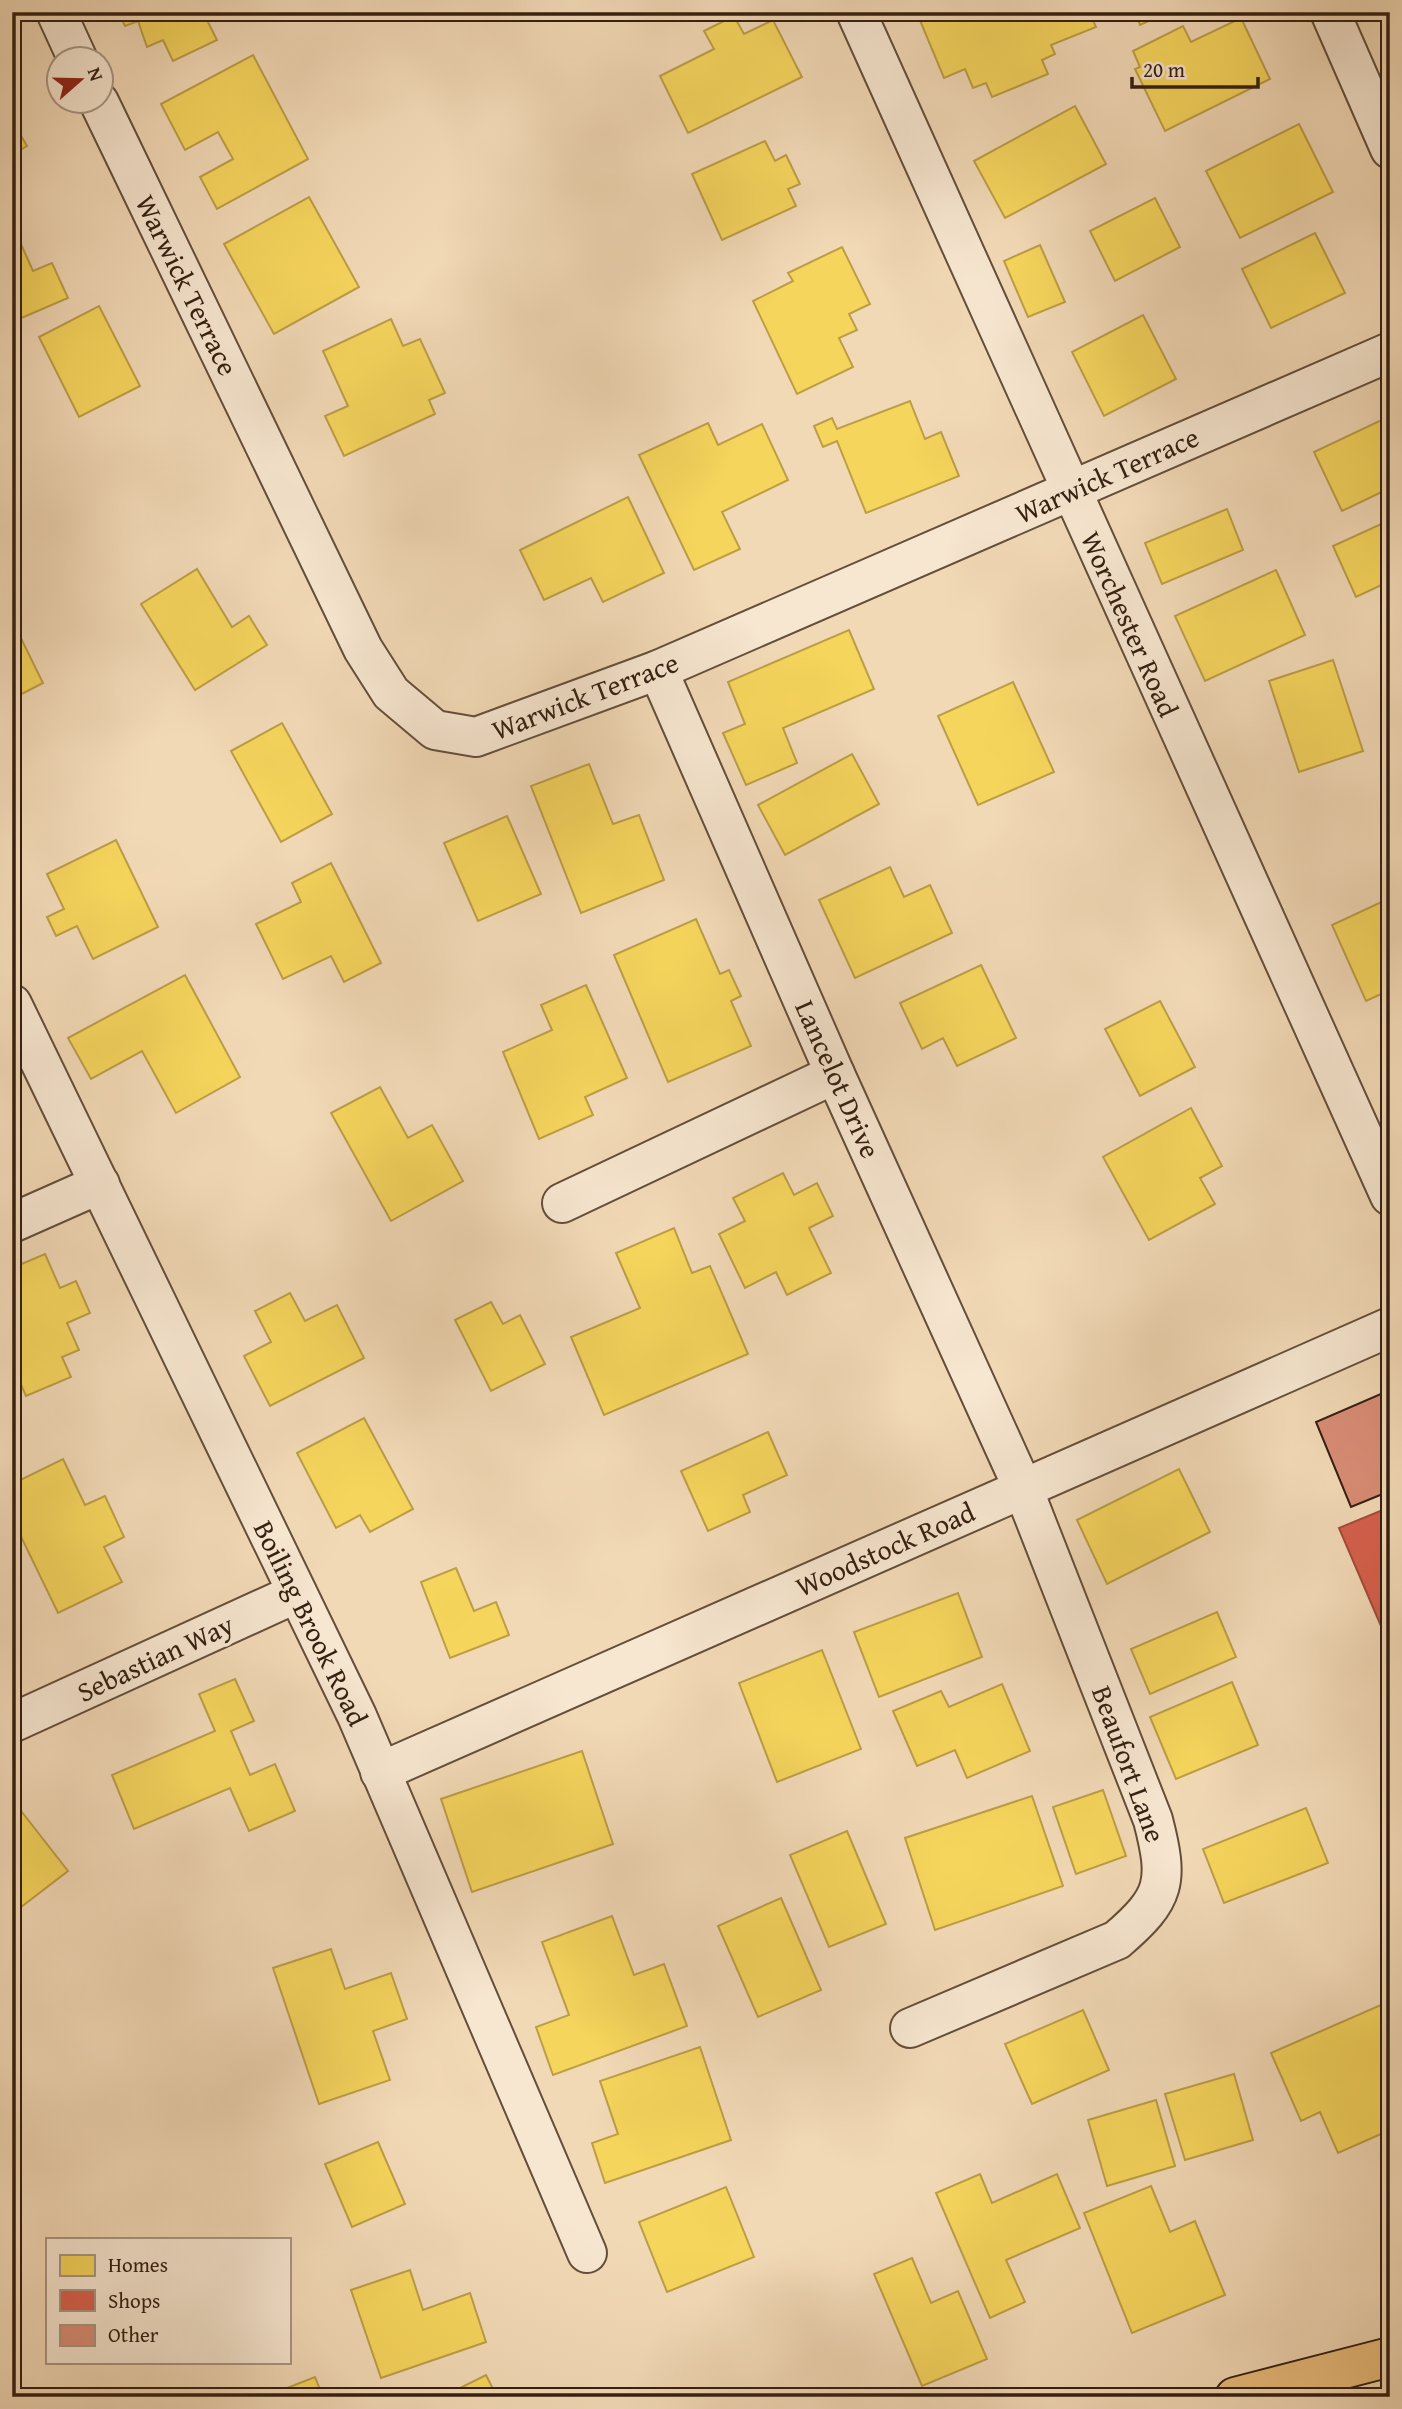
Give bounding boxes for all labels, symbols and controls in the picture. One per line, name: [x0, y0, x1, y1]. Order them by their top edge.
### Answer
north arrow: [46, 46, 116, 116]
scale bar: [1132, 46, 1258, 90]
text: 20 m: [1143, 54, 1185, 85]
text: N: [81, 63, 111, 85]
street label: Warwick Terrace: [126, 187, 249, 382]
street label: Warwick Terrace: [1009, 416, 1205, 533]
street label: Worchester Road: [1071, 524, 1190, 723]
street label: Warwick Terrace: [486, 641, 684, 750]
street label: Lancelot Drive: [785, 993, 892, 1164]
street label: Woodstock Road: [789, 1491, 981, 1606]
street label: Boiling Brook Road: [244, 1513, 379, 1733]
street label: Sebastian Way: [70, 1603, 240, 1712]
street label: Beaufort Lane: [1082, 1680, 1177, 1848]
legend: [46, 2238, 290, 2364]
text: Homes: [108, 2249, 168, 2280]
text: Shops: [108, 2285, 160, 2316]
text: Other: [108, 2319, 159, 2350]

